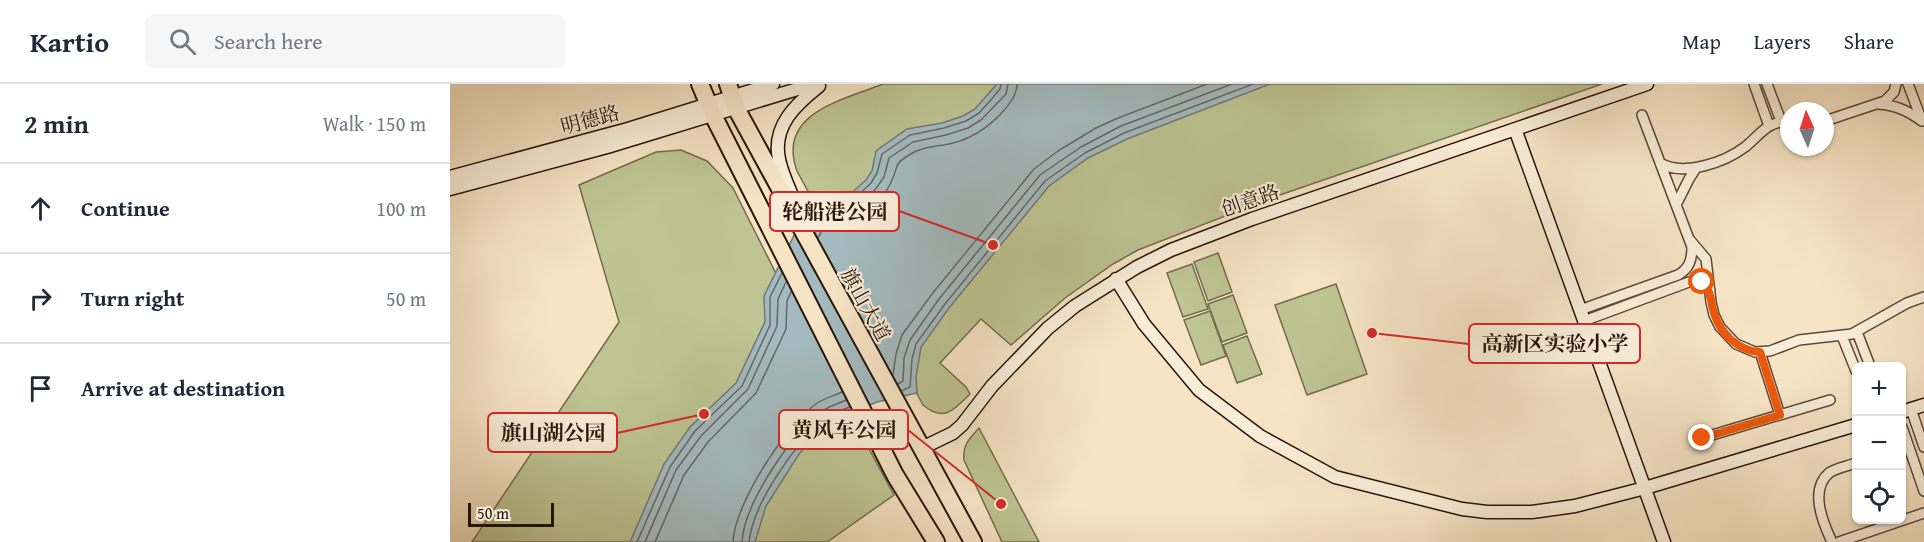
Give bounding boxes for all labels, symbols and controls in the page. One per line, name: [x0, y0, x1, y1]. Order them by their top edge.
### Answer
search box: [145, 14, 565, 68]
text: Kartio: [30, 21, 109, 62]
icon: search: [166, 25, 199, 58]
text: Search here: [214, 25, 323, 57]
text: Map: [1682, 26, 1721, 57]
text: Layers: [1754, 26, 1811, 57]
text: Share: [1844, 26, 1894, 57]
street label: 明德路: [557, 97, 623, 141]
north arrow: [1780, 102, 1834, 156]
text: 2 min: [24, 104, 89, 143]
text: Walk · 150 m: [323, 109, 426, 138]
street label: 创意路: [1217, 177, 1283, 223]
icon: ahead: [24, 192, 57, 225]
text: Continue: [81, 192, 170, 224]
callout: 轮船港公园: [770, 192, 899, 231]
text: 100 m: [376, 194, 426, 223]
text: 轮船港公园: [783, 196, 888, 227]
street label: 旗山大道: [834, 262, 898, 346]
route start: [1688, 268, 1714, 294]
icon: right: [24, 282, 57, 315]
text: Turn right: [81, 282, 184, 314]
text: 50 m: [386, 284, 426, 313]
callout: 高新区实验小学: [1469, 324, 1640, 363]
text: 高新区实验小学: [1482, 328, 1629, 359]
map controls: [1852, 362, 1906, 524]
button: +: [1852, 362, 1906, 416]
icon: arrive: [24, 372, 57, 405]
text: Arrive at destination: [81, 372, 285, 404]
callout: 黄风车公园: [779, 410, 908, 449]
callout: 旗山湖公园: [488, 413, 617, 452]
text: 黄风车公园: [792, 414, 897, 445]
button: −: [1852, 416, 1906, 470]
text: 旗山湖公园: [501, 417, 606, 448]
route end: [1688, 424, 1714, 450]
button: locate: [1852, 470, 1906, 524]
scale bar: [468, 500, 554, 528]
text: 50 m: [477, 501, 509, 525]

